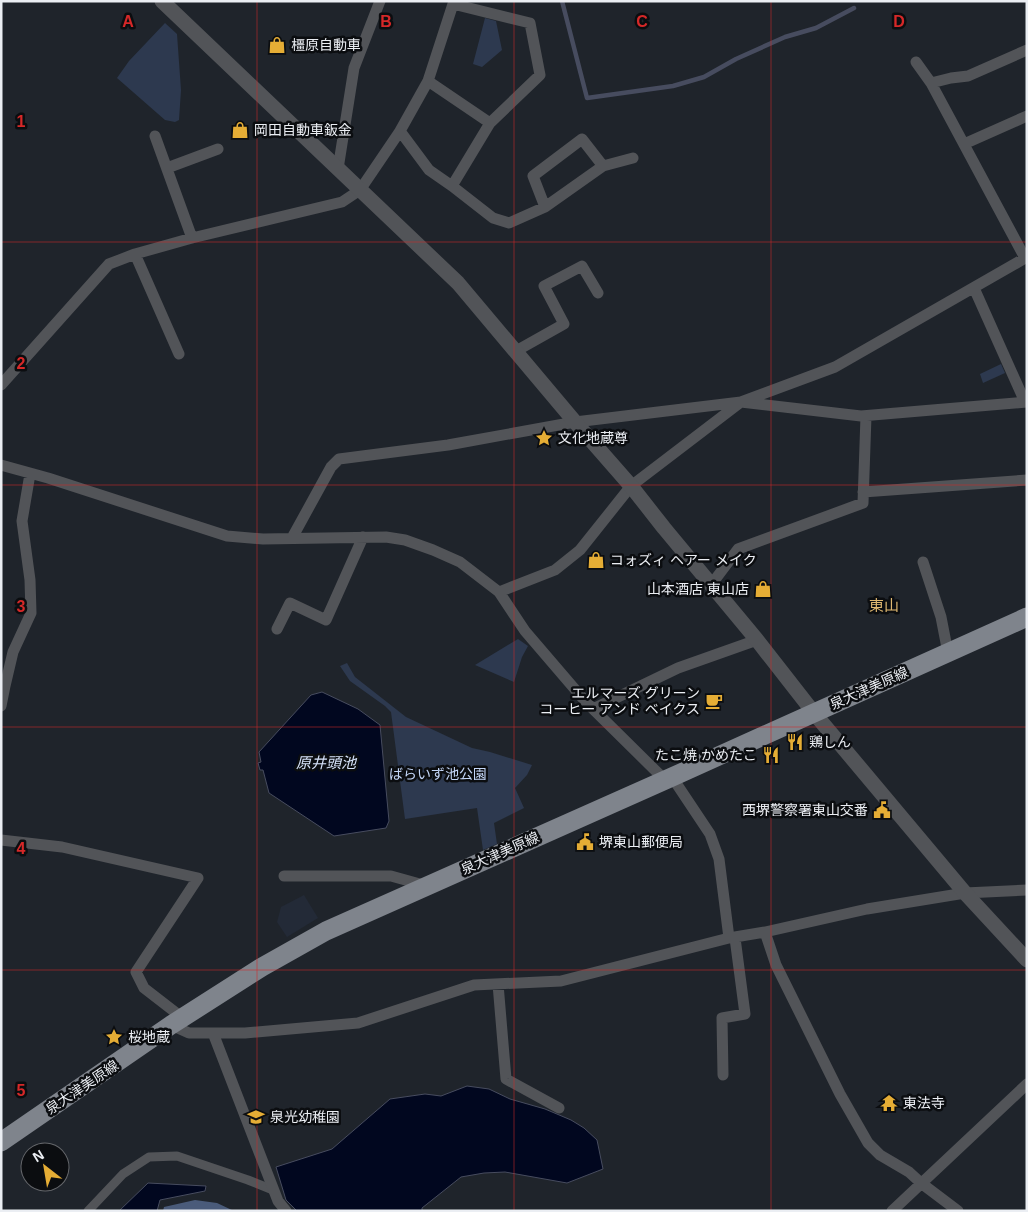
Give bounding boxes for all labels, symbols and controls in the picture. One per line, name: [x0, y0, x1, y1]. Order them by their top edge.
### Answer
text: A: [122, 13, 134, 30]
text: B: [380, 13, 392, 30]
text: C: [636, 13, 648, 30]
text: D: [893, 13, 905, 30]
shop icon: 橿原自動車: [267, 35, 287, 55]
place label: 橿原自動車: [291, 37, 361, 53]
text: 1: [17, 113, 26, 130]
shop icon: 岡田自動車鈑金: [230, 120, 250, 140]
place label: 岡田自動車鈑金: [254, 122, 352, 138]
text: 2: [17, 355, 26, 372]
place icon: 文化地蔵尊: [534, 428, 554, 448]
place label: 文化地蔵尊: [558, 430, 628, 446]
shop icon: コォズィ ヘアー メイク: [586, 550, 606, 570]
place label: コォズィ ヘアー メイク: [610, 552, 757, 568]
shop icon: 山本酒店 東山店: [753, 579, 773, 599]
place label: 山本酒店 東山店: [647, 581, 749, 597]
district label: 東山: [869, 597, 899, 614]
text: 3: [17, 598, 26, 615]
street label: 泉大津美原線: [827, 664, 911, 712]
place label: エルマーズ グリーン コーヒー アンド ベイクス: [539, 685, 700, 717]
cafe icon: エルマーズ グリーン コーヒー アンド ベイクス: [704, 691, 724, 711]
restaurant icon: 鶏しん: [785, 732, 805, 752]
place label: 鶏しん: [809, 734, 851, 750]
restaurant icon: たこ焼 かめたこ: [761, 745, 781, 765]
place label: たこ焼 かめたこ: [655, 747, 757, 763]
water label: 原井頭池: [296, 754, 358, 771]
park label: ばらいず池公園: [389, 766, 487, 782]
public building icon: 西堺警察署東山交番: [872, 800, 892, 820]
place label: 西堺警察署東山交番: [742, 802, 868, 818]
street label: 泉大津美原線: [458, 829, 542, 877]
public building icon: 堺東山郵便局: [575, 832, 595, 852]
place label: 堺東山郵便局: [599, 834, 683, 850]
text: 4: [17, 840, 26, 857]
place icon: 桜地蔵: [104, 1027, 124, 1047]
place label: 桜地蔵: [128, 1029, 170, 1045]
street label: 泉大津美原線: [43, 1057, 121, 1117]
text: 5: [17, 1082, 26, 1099]
temple icon: 東法寺: [879, 1093, 899, 1113]
place label: 東法寺: [903, 1095, 945, 1111]
school or university icon: 泉光幼稚園: [246, 1107, 266, 1127]
place label: 泉光幼稚園: [270, 1109, 340, 1125]
north arrow: [20, 1142, 70, 1192]
text: N: [30, 1146, 47, 1165]

